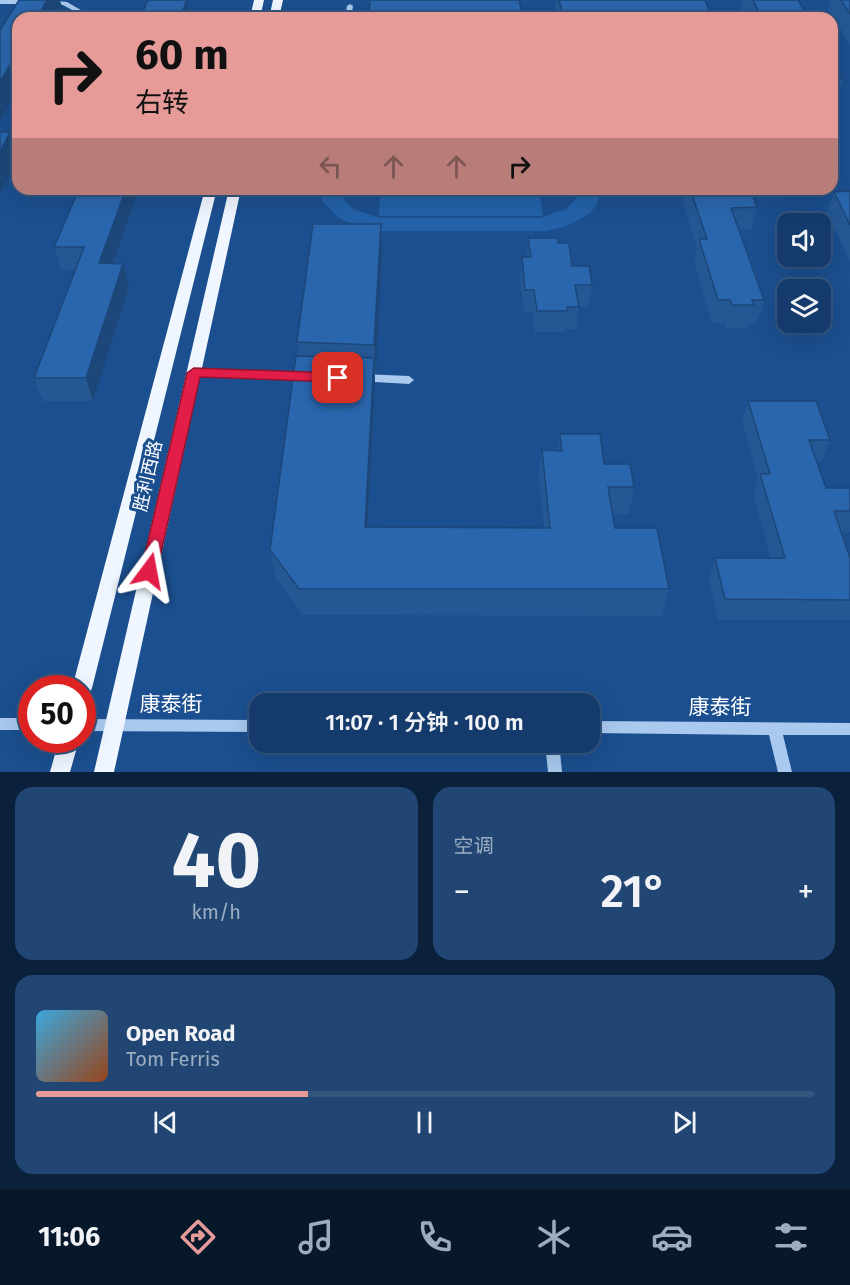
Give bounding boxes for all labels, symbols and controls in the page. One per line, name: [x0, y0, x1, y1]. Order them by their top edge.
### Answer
text: 60 m: [135, 30, 229, 80]
icon: right: [36, 36, 114, 114]
text: 右转: [135, 87, 189, 119]
icon: left: [314, 150, 347, 183]
icon: ahead: [377, 150, 410, 183]
icon: ahead: [440, 150, 473, 183]
icon: right: [503, 150, 536, 183]
map controls: [777, 213, 831, 333]
button: sound: [777, 213, 831, 267]
button: layers: [777, 279, 831, 333]
pin: [312, 352, 363, 403]
icon: arrive: [321, 361, 354, 394]
street label: 胜利西路: [129, 438, 167, 514]
position arrow: [117, 539, 181, 603]
speed limit sign: 50: [18, 675, 96, 753]
street label: 康泰街: [140, 691, 203, 717]
street label: 康泰街: [689, 694, 752, 720]
text: 11:07 · 1 分钟 · 100 m: [325, 709, 524, 736]
text: 40: [171, 814, 261, 908]
text: 空调: [454, 834, 494, 858]
text: 21°: [601, 865, 667, 919]
text: −: [454, 872, 470, 912]
text: +: [798, 872, 814, 912]
text: km/h: [192, 900, 241, 924]
text: Open Road: [126, 1020, 236, 1047]
text: Tom Ferris: [126, 1047, 220, 1071]
icon: previous: [149, 1106, 182, 1139]
icon: pause: [408, 1106, 441, 1139]
icon: next: [668, 1106, 701, 1139]
icon: directions: [177, 1216, 219, 1258]
icon: music: [295, 1216, 337, 1258]
icon: phone: [414, 1216, 456, 1258]
icon: climate: [533, 1216, 575, 1258]
icon: car: [651, 1216, 693, 1258]
icon: filters: [770, 1216, 812, 1258]
text: 11:06: [38, 1221, 100, 1253]

